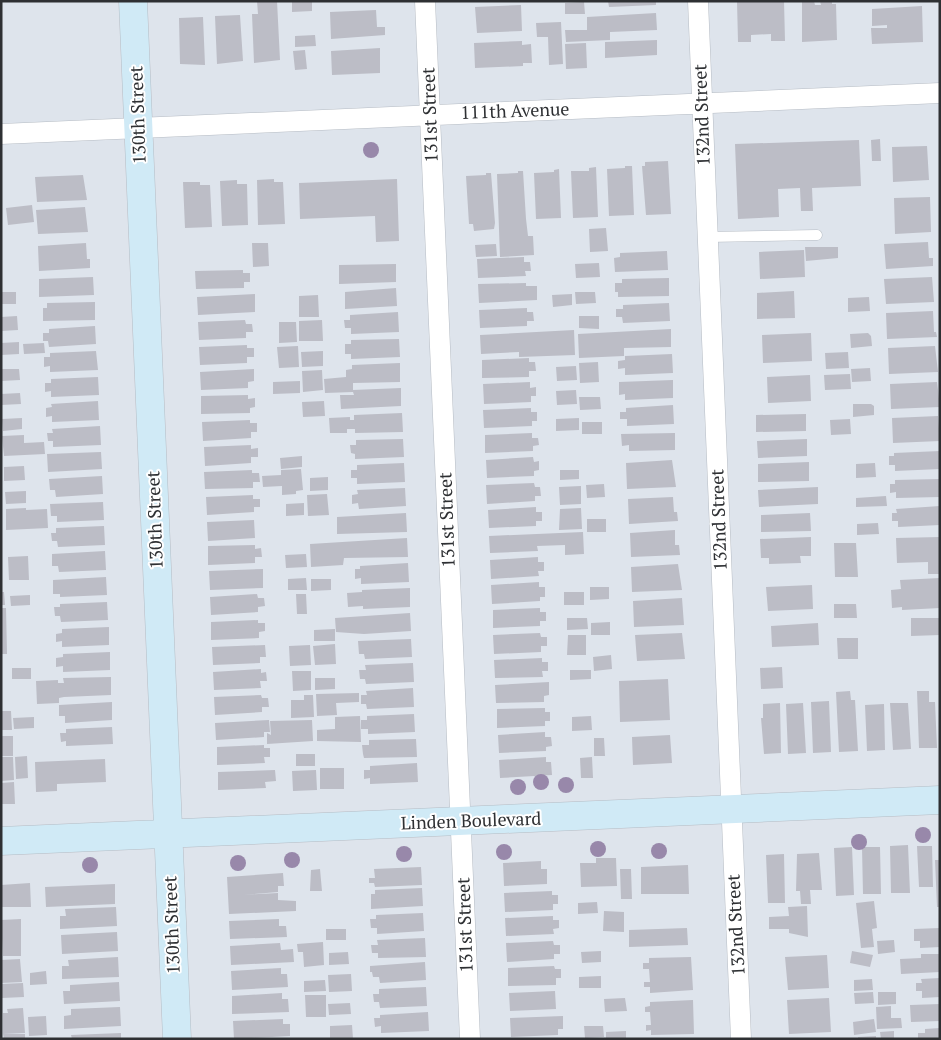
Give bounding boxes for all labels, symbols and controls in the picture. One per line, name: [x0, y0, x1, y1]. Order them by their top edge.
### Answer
street label: 132nd Street: [687, 63, 715, 166]
street label: 130th Street: [123, 65, 151, 165]
street label: 131st Street: [415, 67, 443, 163]
street label: 111th Avenue: [460, 96, 570, 124]
street label: 132nd Street: [704, 468, 732, 571]
street label: 130th Street: [140, 470, 168, 570]
street label: 131st Street: [432, 472, 460, 568]
street label: Linden Boulevard: [400, 806, 542, 834]
street label: 132nd Street: [720, 873, 750, 977]
street label: 130th Street: [157, 875, 185, 975]
street label: 131st Street: [450, 877, 478, 973]

